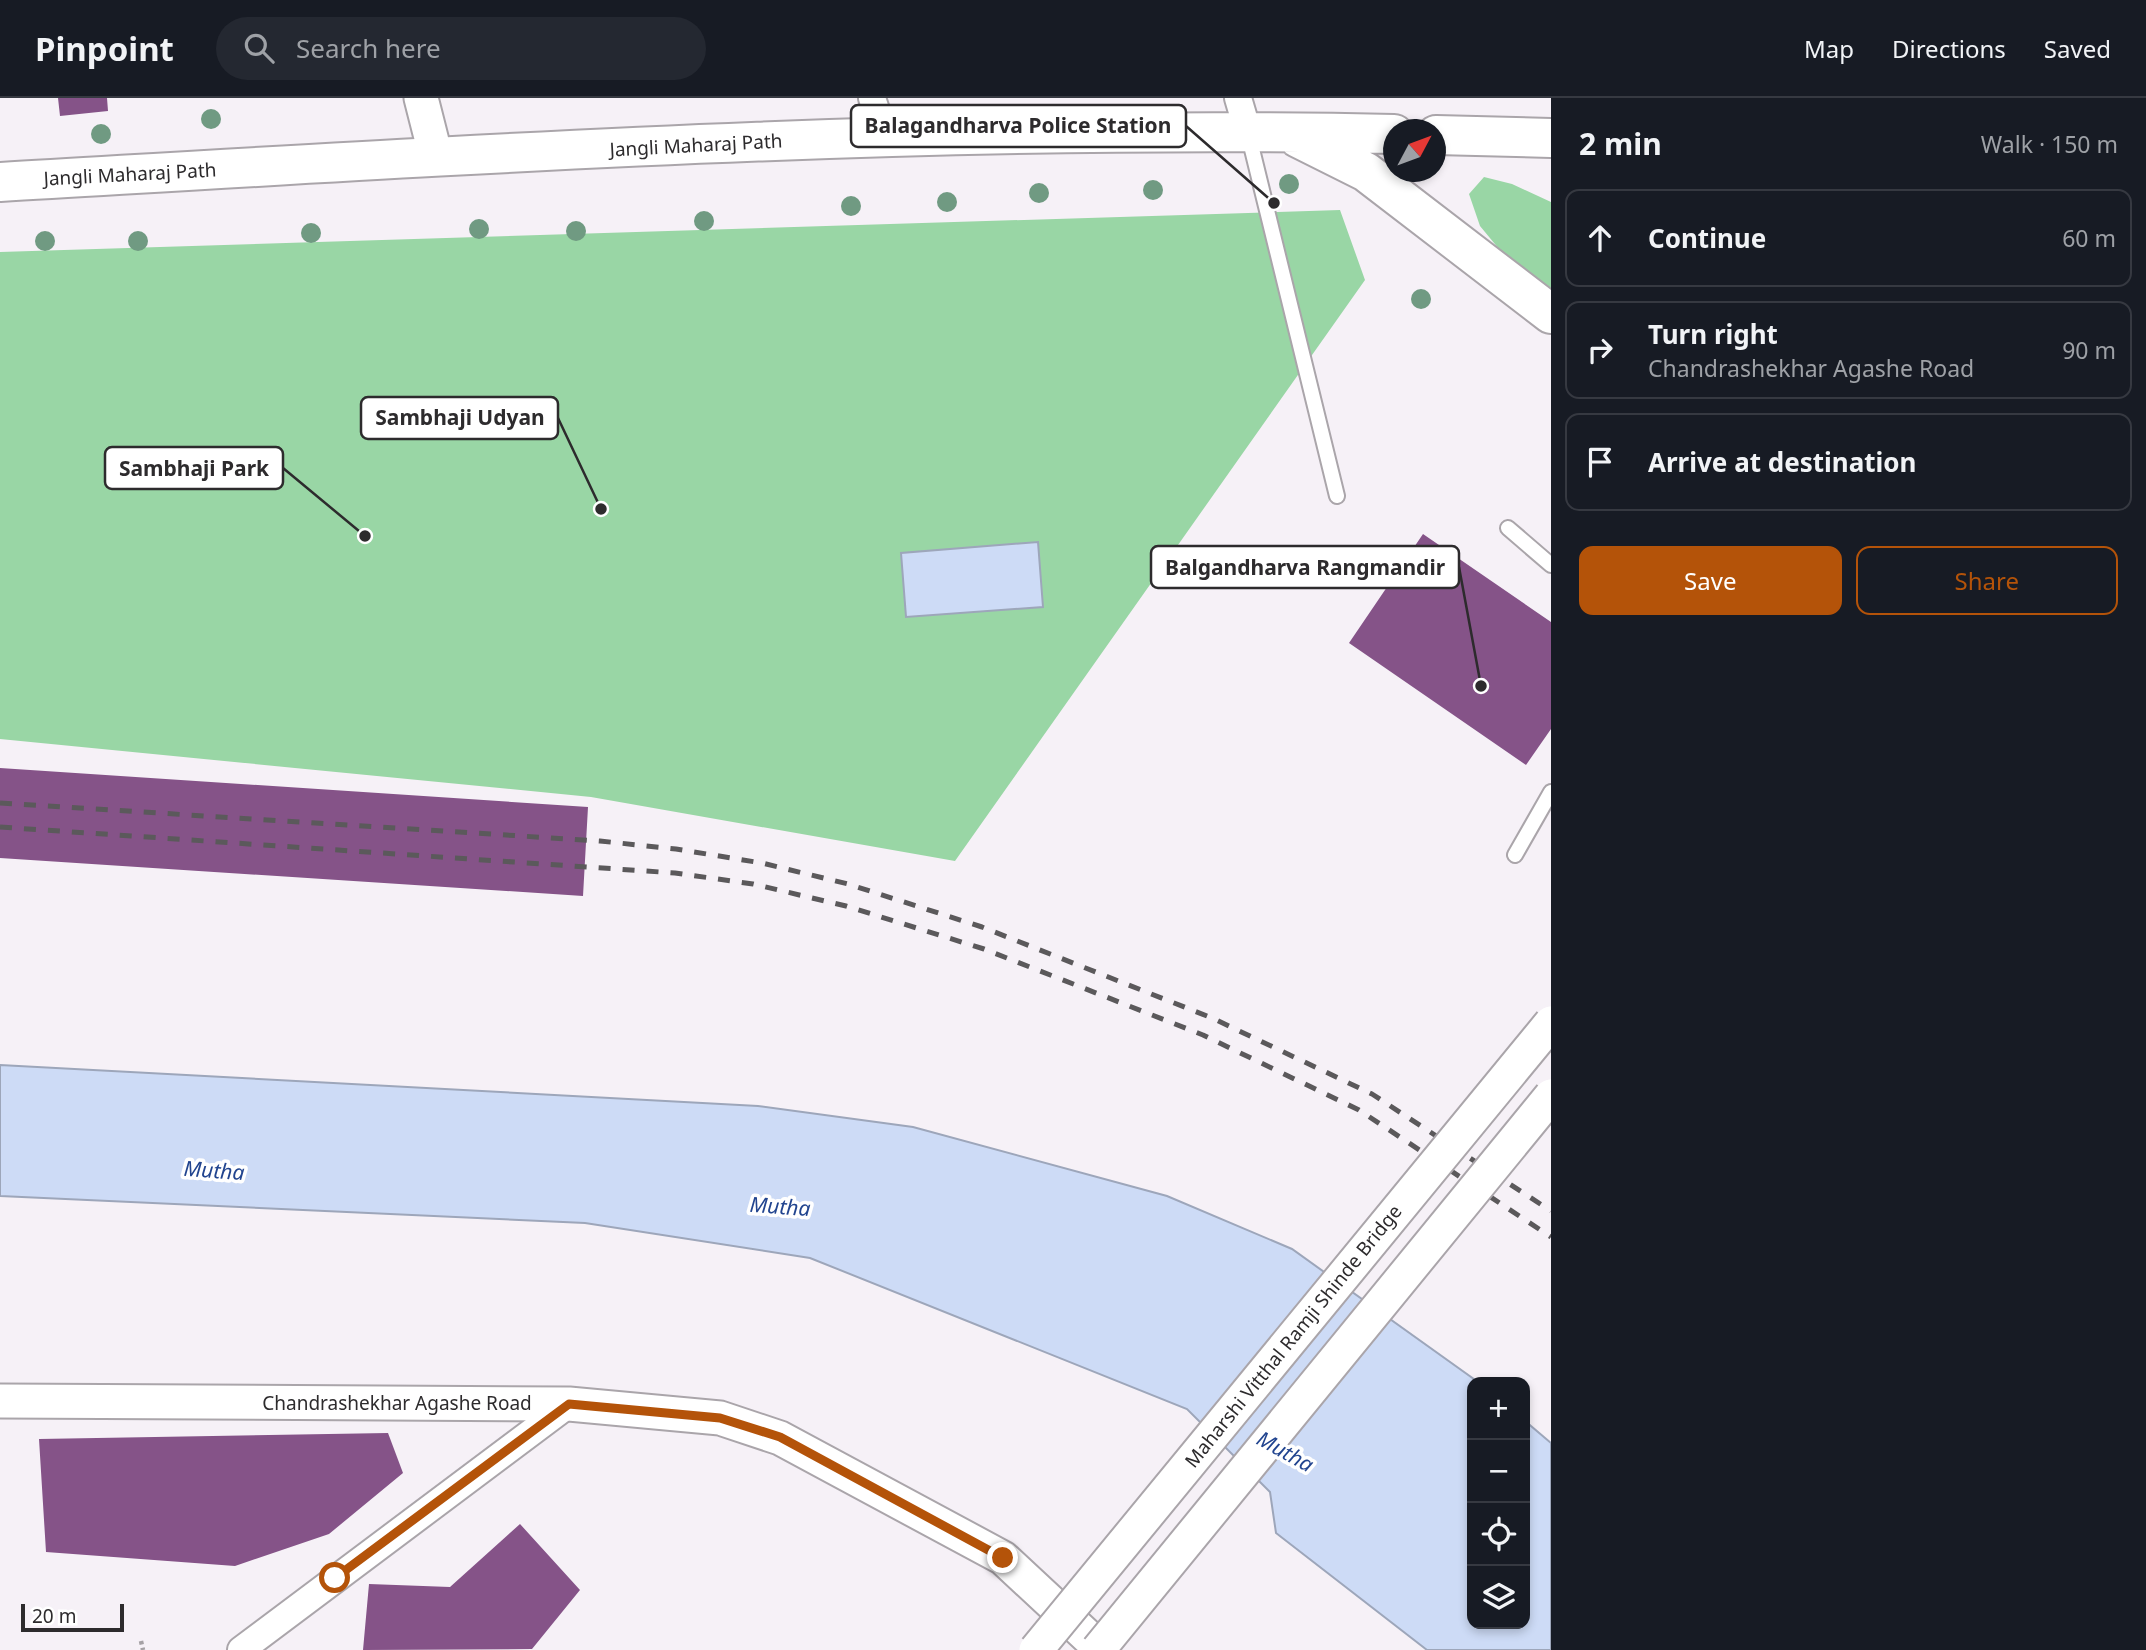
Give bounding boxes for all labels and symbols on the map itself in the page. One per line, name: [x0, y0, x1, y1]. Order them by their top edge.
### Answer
callout: Balagandharva Police Station: [851, 105, 1186, 147]
text: Balagandharva Police Station: [865, 111, 1171, 139]
north arrow: [1383, 119, 1446, 182]
street label: Jangli Maharaj Path: [607, 127, 783, 163]
street label: Jangli Maharaj Path: [41, 156, 217, 192]
callout: Sambhaji Udyan: [361, 397, 558, 439]
text: Sambhaji Udyan: [375, 403, 545, 431]
callout: Sambhaji Park: [105, 447, 283, 489]
text: Sambhaji Park: [119, 454, 270, 482]
callout: Balgandharva Rangmandir: [1151, 546, 1459, 588]
text: Balgandharva Rangmandir: [1165, 553, 1446, 581]
water label: Mutha: [183, 1154, 245, 1186]
water label: Mutha: [749, 1190, 811, 1222]
street label: Maharshi Vitthal Ramji Shinde Bridge: [1179, 1199, 1407, 1473]
street label: Chandrashekhar Agashe Road: [262, 1390, 532, 1416]
water label: Mutha: [1252, 1424, 1319, 1478]
route end: [987, 1542, 1018, 1573]
route start: [319, 1562, 350, 1593]
scale bar: [21, 1601, 124, 1633]

